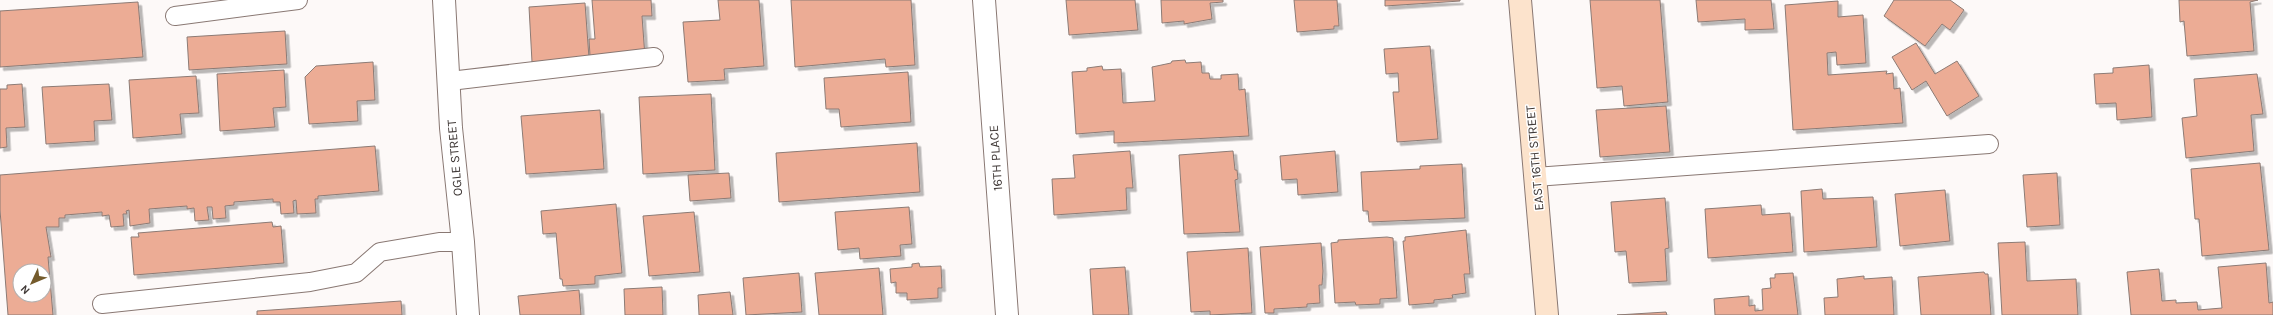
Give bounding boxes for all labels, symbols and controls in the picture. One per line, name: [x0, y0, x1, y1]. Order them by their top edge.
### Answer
street label: EAST 16TH STREET: [1522, 104, 1547, 211]
street label: OGLE STREET: [444, 119, 465, 197]
street label: 16TH PLACE: [986, 124, 1005, 191]
north arrow: [12, 263, 52, 303]
text: N: [18, 282, 33, 297]

